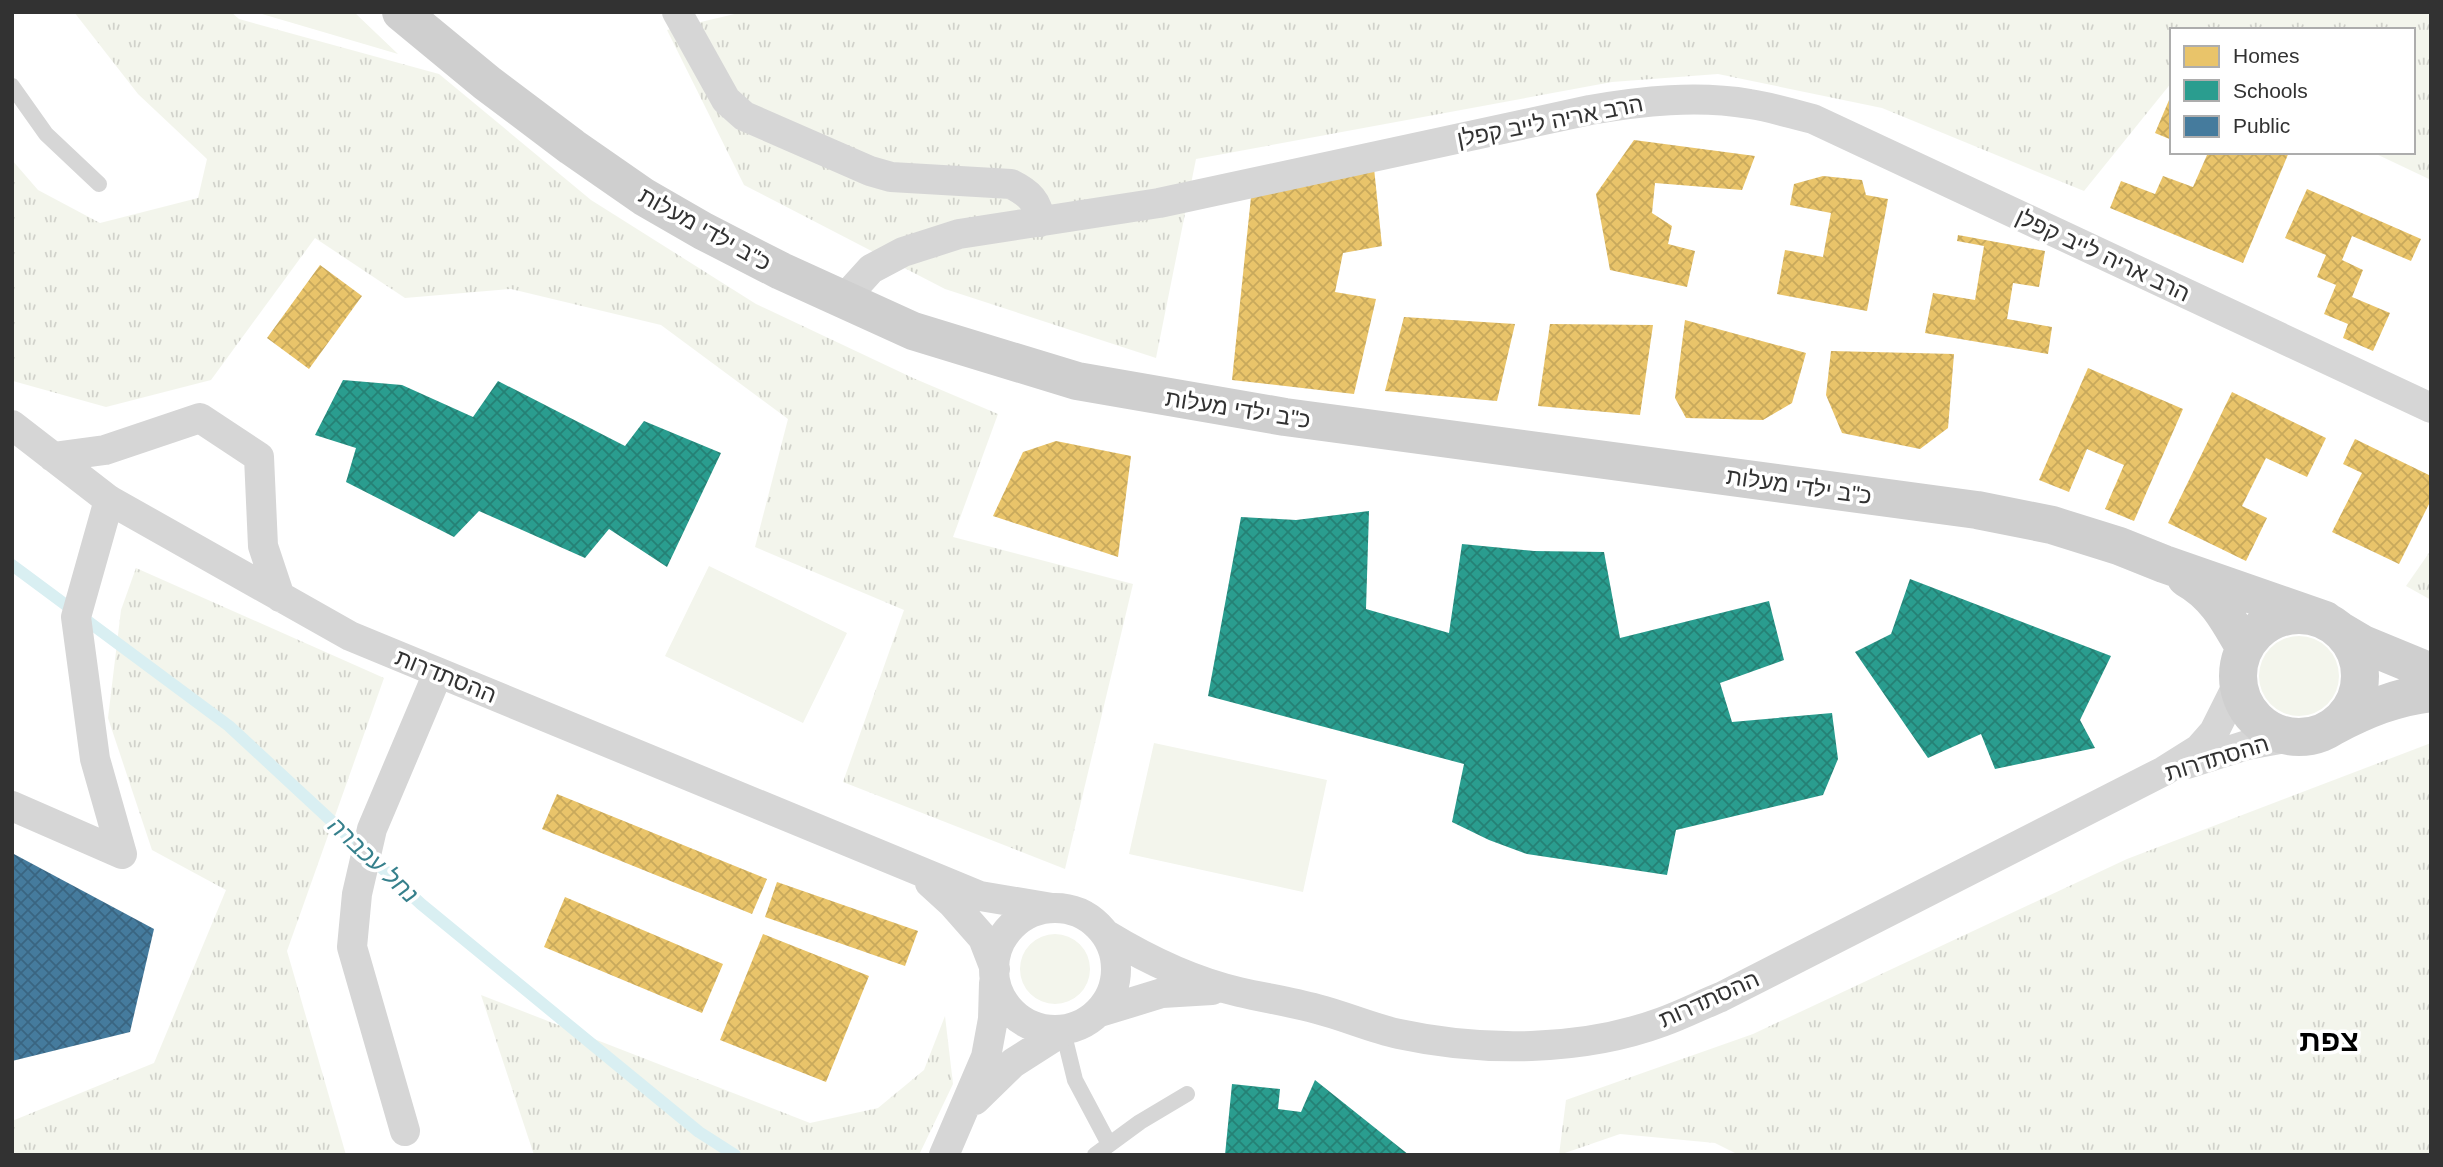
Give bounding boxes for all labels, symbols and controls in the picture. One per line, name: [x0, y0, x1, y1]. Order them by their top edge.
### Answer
legend: [2170, 28, 2415, 154]
text: Homes: [2233, 44, 2300, 67]
text: Schools: [2233, 79, 2308, 102]
street label: הרב אריה לייב קפלן: [1455, 90, 1645, 152]
text: Public: [2233, 114, 2290, 137]
street label: כ"ב ילדי מעלות: [635, 182, 775, 276]
street label: הרב אריה לייב קפלן: [2012, 203, 2194, 307]
street label: כ"ב ילדי מעלות: [1164, 385, 1312, 433]
street label: כ"ב ילדי מעלות: [1725, 463, 1873, 509]
street label: ההסתדרות: [392, 644, 500, 708]
street label: ההסתדרות: [2162, 730, 2272, 786]
water label: נחל עכברה: [323, 811, 424, 908]
street label: ההסתדרות: [1655, 965, 1763, 1033]
district label: צפת: [2299, 1024, 2359, 1057]

